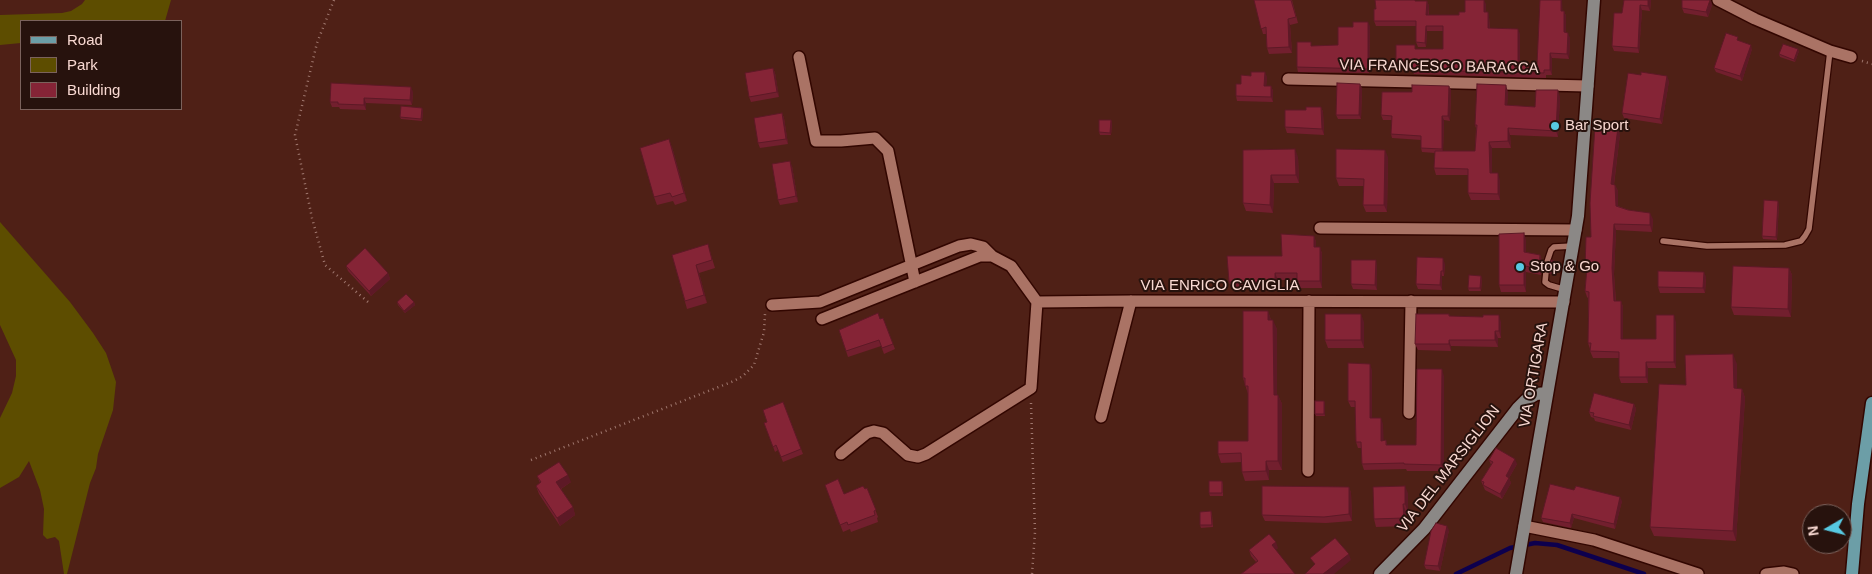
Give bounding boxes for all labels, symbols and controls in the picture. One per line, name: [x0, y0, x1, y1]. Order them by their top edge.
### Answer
legend: [20, 20, 182, 110]
text: Road: [67, 31, 103, 48]
text: Park: [67, 56, 98, 73]
street label: VIA FRANCESCO BARACCA: [1339, 56, 1539, 78]
text: Building: [67, 81, 120, 98]
place label: Bar Sport: [1565, 117, 1628, 135]
marker: Bar Sport: [1549, 120, 1561, 132]
place label: Stop & Go: [1530, 258, 1599, 276]
marker: Stop & Go: [1514, 261, 1526, 273]
street label: VIA ENRICO CAVIGLIA: [1141, 277, 1299, 295]
street label: VIA ORTIGARA: [1516, 321, 1552, 429]
street label: VIA DEL MARSIGLION: [1394, 402, 1504, 536]
north arrow: [1802, 504, 1852, 554]
text: N: [1805, 525, 1822, 537]

